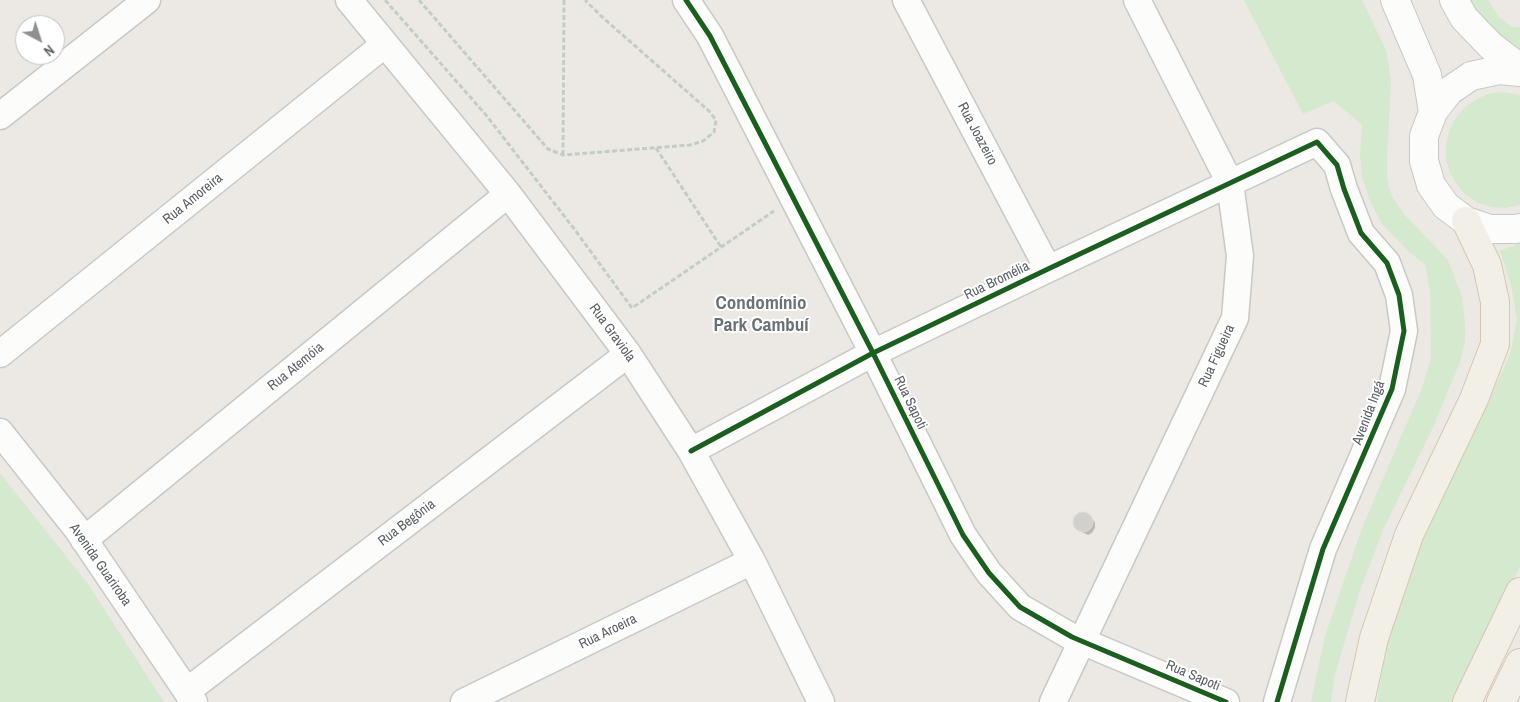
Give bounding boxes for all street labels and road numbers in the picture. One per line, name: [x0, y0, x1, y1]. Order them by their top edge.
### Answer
street label: Rua Joazeiro: [954, 100, 1000, 168]
street label: Rua Amoreira: [160, 170, 226, 228]
street label: Rua Bromélia: [962, 258, 1032, 304]
street label: Rua Graviola: [585, 301, 639, 365]
street label: Rua Figueira: [1195, 322, 1239, 390]
street label: Rua Atemóia: [265, 339, 327, 395]
street label: Rua Sapoti: [890, 374, 930, 432]
street label: Avenida Ingá: [1349, 378, 1389, 448]
street label: Rua Begônia: [375, 496, 439, 550]
street label: Avenida Guariroba: [65, 521, 135, 609]
street label: Rua Aroeira: [577, 611, 639, 653]
street label: Rua Sapoti: [1163, 657, 1223, 695]

